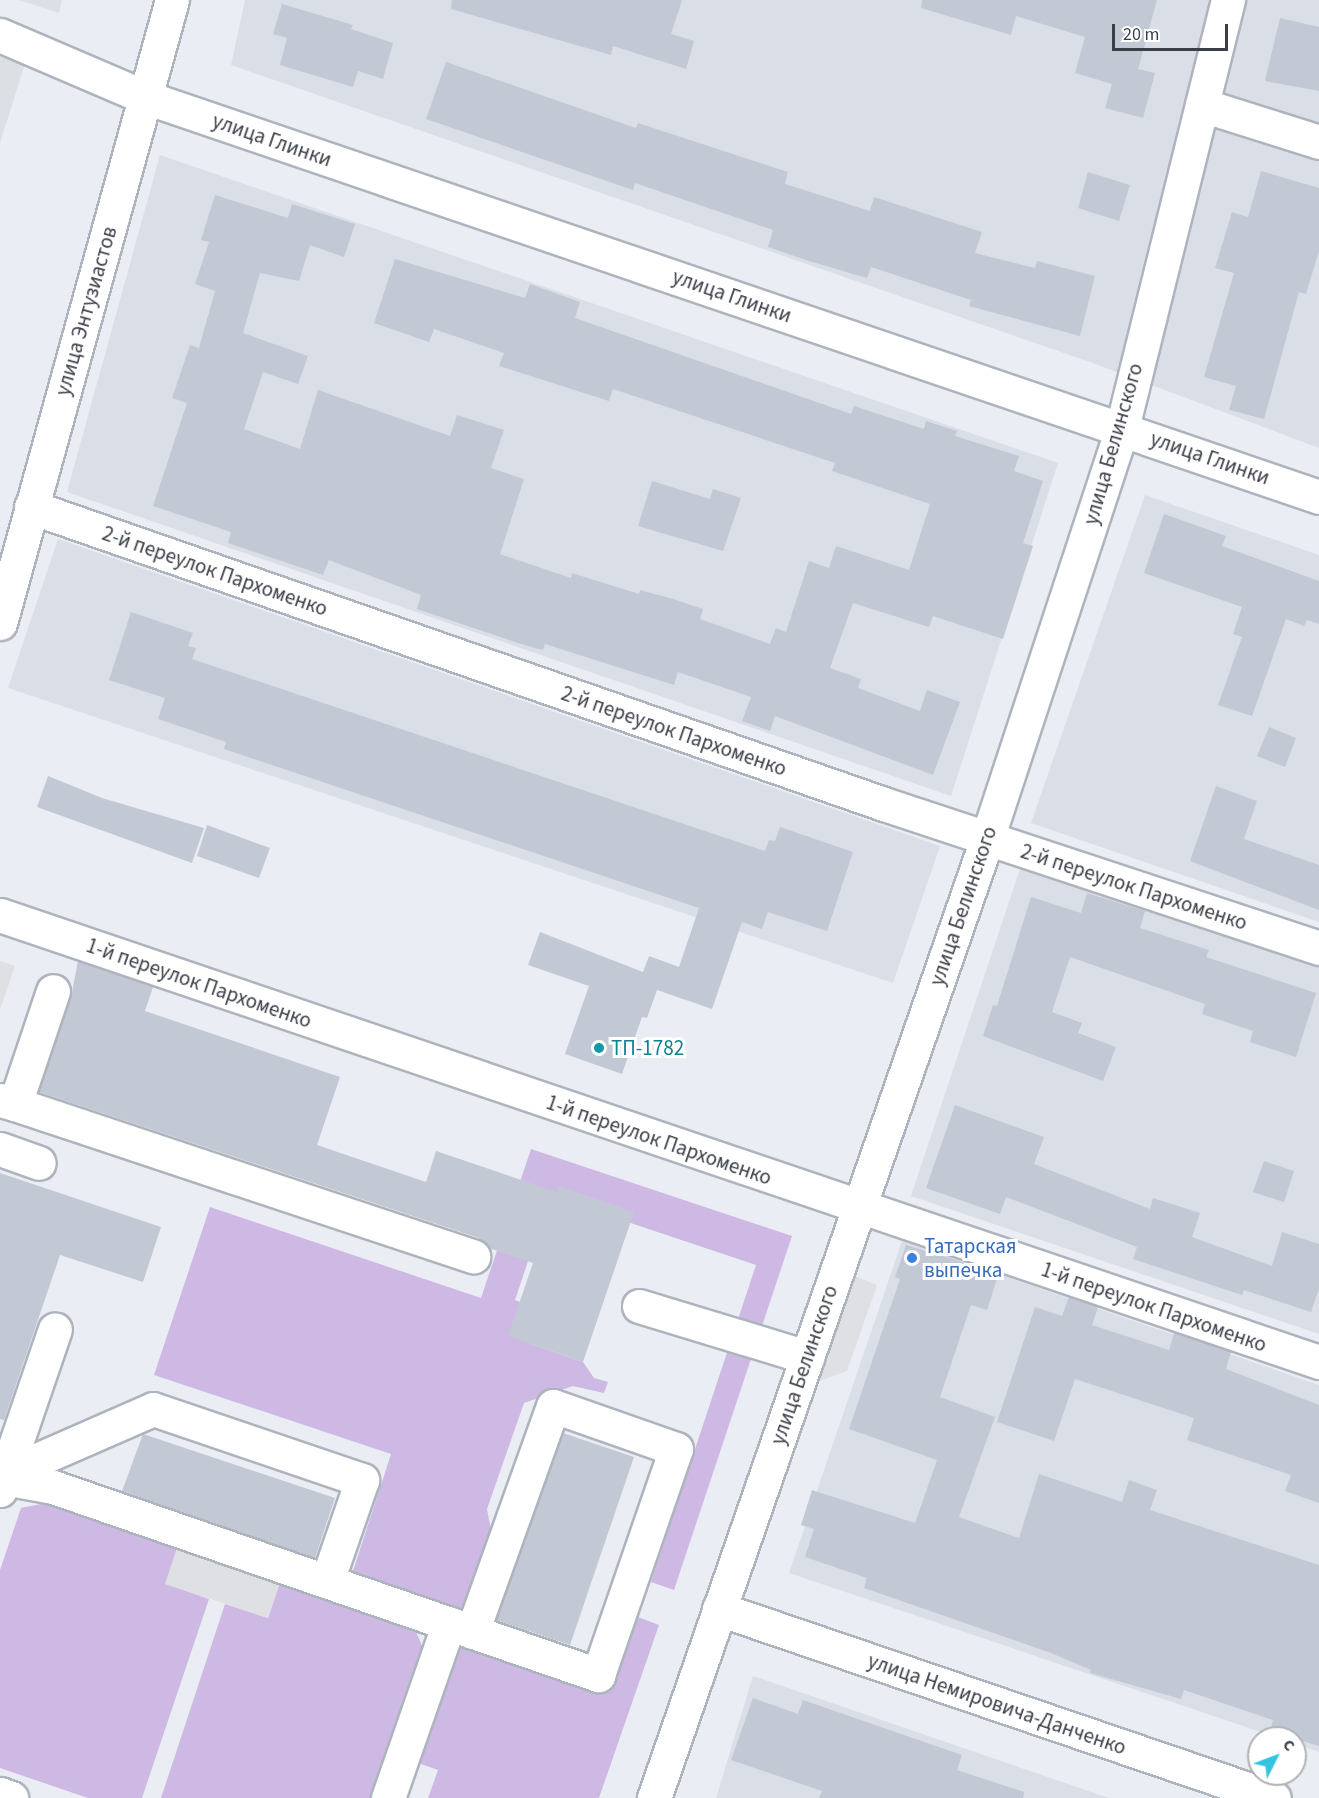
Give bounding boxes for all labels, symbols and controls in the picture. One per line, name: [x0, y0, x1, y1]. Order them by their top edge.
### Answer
scale bar: [1115, 12, 1230, 50]
text: 20 m: [1123, 22, 1159, 47]
street label: улица Глинки: [209, 108, 335, 172]
street label: улица Энтузиастов: [50, 223, 122, 399]
street label: улица Глинки: [669, 264, 795, 328]
street label: улица Белинского: [1078, 360, 1148, 528]
street label: улица Глинки: [1147, 426, 1273, 490]
street label: 2-й переулок Пархоменко: [99, 521, 331, 621]
street label: 2-й переулок Пархоменко: [558, 681, 790, 781]
street label: улица Белинского: [924, 823, 1002, 989]
street label: 2-й переулок Пархоменко: [1018, 838, 1250, 936]
street label: 1-й переулок Пархоменко: [83, 933, 315, 1033]
place label: ТП-1782: [611, 1035, 684, 1061]
marker: ТП-1782: [592, 1041, 606, 1055]
street label: 1-й переулок Пархоменко: [543, 1090, 775, 1190]
place label: Татарская выпечка: [924, 1233, 1017, 1283]
marker: Татарская выпечка: [905, 1251, 919, 1265]
street label: 1-й переулок Пархоменко: [1038, 1257, 1270, 1357]
street label: улица Белинского: [765, 1282, 843, 1448]
street label: улица Немировича-Данченко: [864, 1648, 1130, 1760]
north arrow: [1247, 1726, 1307, 1786]
text: С: [1278, 1734, 1300, 1756]

